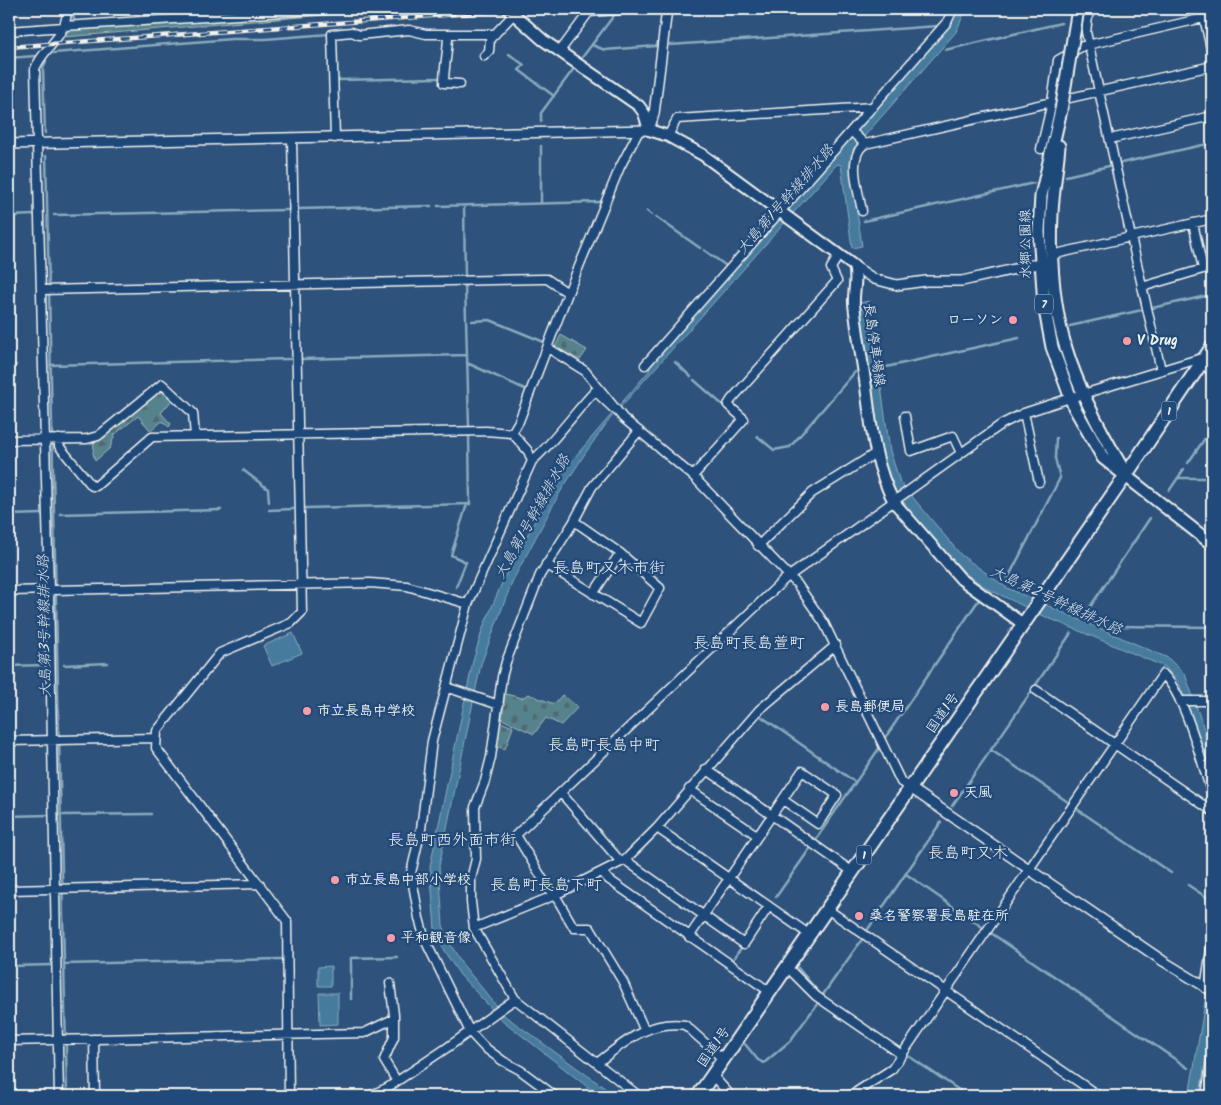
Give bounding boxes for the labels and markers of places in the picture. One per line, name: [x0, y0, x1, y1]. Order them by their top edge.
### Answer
place label: ローソン: [947, 309, 1003, 331]
marker: ローソン: [1007, 314, 1019, 326]
place label: V Drug: [1137, 330, 1178, 352]
marker: V Drug: [1121, 335, 1133, 347]
place label: 長島郵便局: [835, 696, 905, 718]
place label: 市立長島中学校: [317, 700, 415, 722]
marker: 長島郵便局: [819, 701, 831, 713]
marker: 市立長島中学校: [301, 705, 313, 717]
place label: 天風: [964, 782, 992, 804]
marker: 天風: [948, 787, 960, 799]
place label: 市立長島中部小学校: [345, 869, 471, 891]
marker: 市立長島中部小学校: [329, 874, 341, 886]
place label: 桑名警察署長島駐在所: [869, 905, 1009, 927]
marker: 桑名警察署長島駐在所: [853, 910, 865, 922]
place label: 平和観音像: [401, 927, 471, 949]
marker: 平和観音像: [385, 932, 397, 944]

